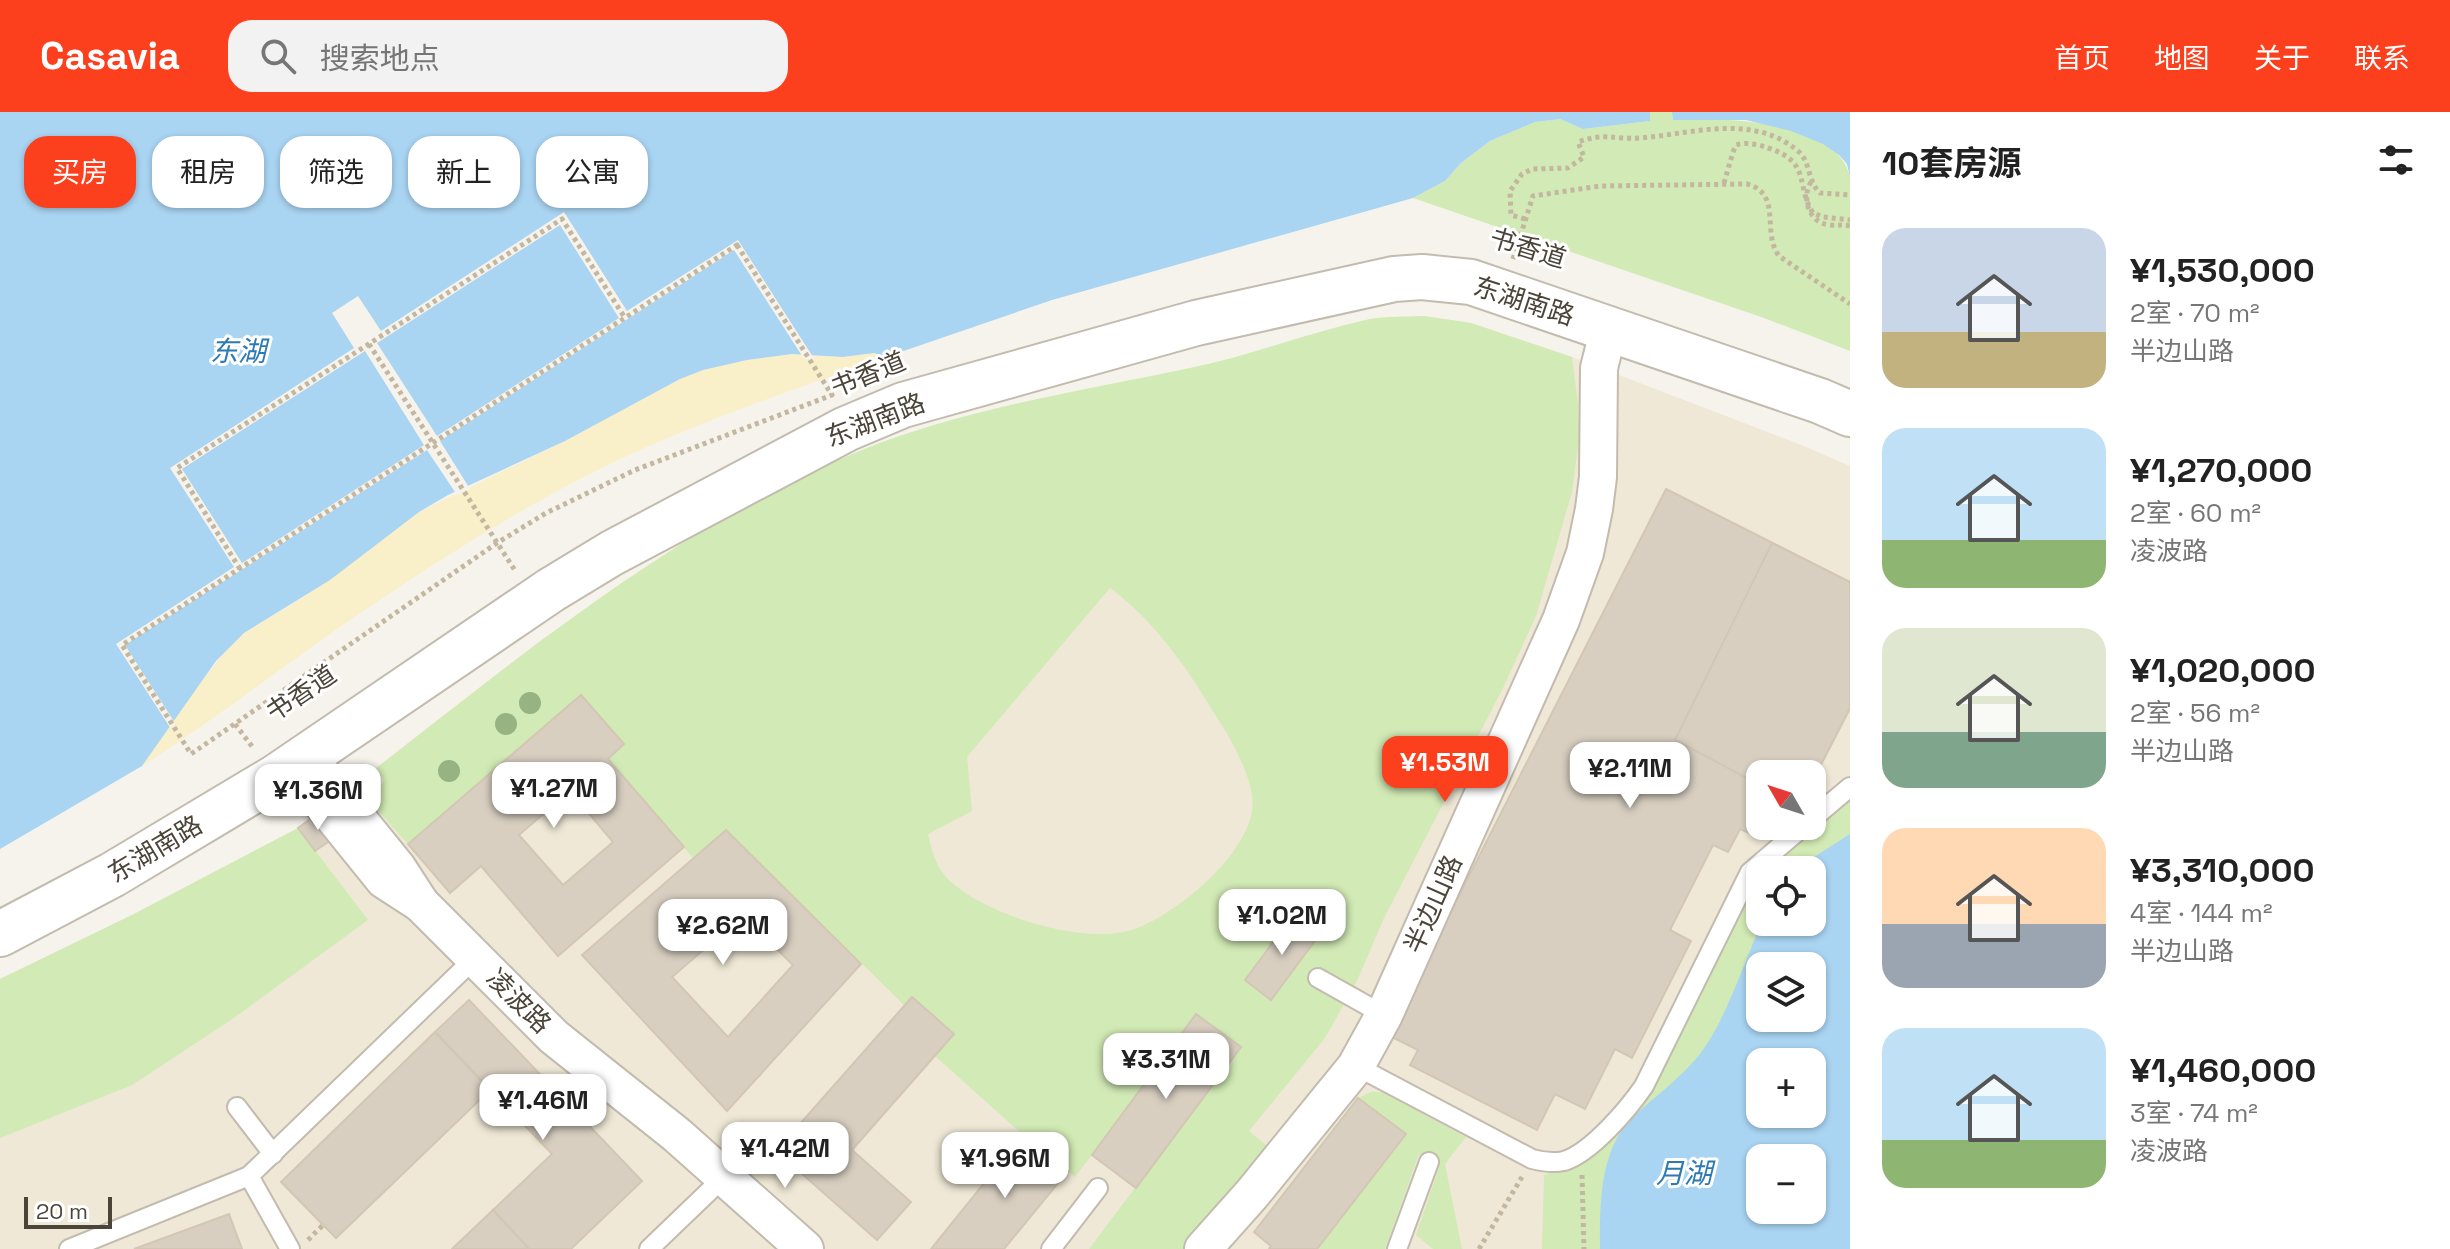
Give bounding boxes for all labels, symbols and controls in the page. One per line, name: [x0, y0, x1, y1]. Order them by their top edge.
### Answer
search box: [228, 20, 788, 92]
text: Casavia: [40, 32, 180, 80]
icon: search: [256, 34, 300, 78]
text: 搜索地点: [320, 39, 440, 78]
text: 首页: [2054, 40, 2110, 76]
text: 地图: [2154, 40, 2210, 76]
text: 关于: [2254, 40, 2310, 76]
text: 联系: [2354, 40, 2410, 76]
chip: 买房: [24, 136, 136, 208]
chip: 租房: [152, 136, 264, 208]
chip: 筛选: [280, 136, 392, 208]
chip: 新上: [408, 136, 520, 208]
chip: 公寓: [536, 136, 648, 208]
icon: filters: [2374, 138, 2418, 182]
text: 10套房源: [1882, 142, 2021, 185]
street label: 书香道: [1486, 220, 1570, 276]
text: ¥1,530,000: [2130, 249, 2315, 292]
icon: home: [1946, 260, 2042, 356]
street label: 东湖南路: [1469, 269, 1579, 333]
text: 2室 · 70 m²: [2130, 296, 2260, 330]
water label: 东湖: [210, 333, 270, 369]
text: 半边山路: [2130, 334, 2234, 368]
street label: 书香道: [825, 344, 911, 404]
street label: 东湖南路: [820, 385, 930, 455]
text: ¥1,270,000: [2130, 449, 2312, 492]
icon: home: [1946, 460, 2042, 556]
text: 2室 · 60 m²: [2130, 496, 2261, 530]
text: 凌波路: [2130, 534, 2208, 568]
text: ¥1,020,000: [2130, 649, 2316, 692]
street label: 书香道: [259, 657, 343, 729]
icon: home: [1946, 660, 2042, 756]
text: 2室 · 56 m²: [2130, 696, 2260, 730]
text: 半边山路: [2130, 734, 2234, 768]
pin: ¥1.53M: [1380, 736, 1510, 804]
pin: ¥2.11M: [1565, 742, 1695, 810]
text: ¥1.53M: [1400, 745, 1490, 779]
text: ¥2.11M: [1588, 751, 1672, 785]
north arrow: [1746, 760, 1826, 840]
map controls: [1746, 760, 1826, 1224]
pin: ¥1.27M: [489, 762, 619, 830]
pin: ¥1.36M: [253, 764, 383, 832]
text: ¥1.27M: [510, 771, 598, 805]
text: ¥1.36M: [273, 773, 363, 807]
street label: 东湖南路: [102, 808, 208, 890]
text: ¥3,310,000: [2130, 849, 2314, 892]
street label: 半边山路: [1396, 850, 1470, 958]
button: locate: [1746, 856, 1826, 936]
icon: home: [1946, 860, 2042, 956]
pin: ¥1.02M: [1217, 889, 1347, 957]
text: 4室 · 144 m²: [2130, 896, 2272, 930]
text: ¥1.02M: [1237, 898, 1327, 932]
pin: ¥2.62M: [658, 899, 788, 967]
text: ¥2.62M: [676, 908, 770, 942]
text: 半边山路: [2130, 934, 2234, 968]
button: layers: [1746, 952, 1826, 1032]
street label: 凌波路: [479, 961, 559, 1041]
pin: ¥3.31M: [1101, 1033, 1231, 1101]
text: ¥3.31M: [1121, 1042, 1211, 1076]
button: +: [1746, 1048, 1826, 1128]
text: ¥1,460,000: [2130, 1049, 2316, 1092]
icon: home: [1946, 1060, 2042, 1156]
pin: ¥1.46M: [478, 1074, 608, 1142]
text: ¥1.46M: [497, 1083, 589, 1117]
text: 3室 · 74 m²: [2130, 1096, 2258, 1130]
pin: ¥1.42M: [720, 1122, 850, 1190]
text: ¥1.42M: [740, 1131, 830, 1165]
pin: ¥1.96M: [940, 1132, 1070, 1200]
text: 凌波路: [2130, 1134, 2208, 1168]
text: ¥1.96M: [960, 1141, 1050, 1175]
button: −: [1746, 1144, 1826, 1224]
water label: 月湖: [1656, 1155, 1716, 1191]
scale bar: [24, 1193, 112, 1229]
text: 20 m: [36, 1197, 88, 1225]

